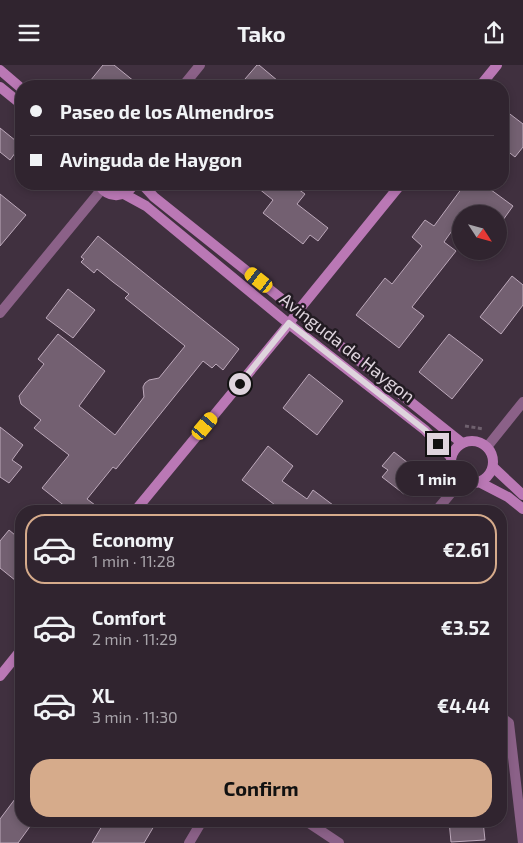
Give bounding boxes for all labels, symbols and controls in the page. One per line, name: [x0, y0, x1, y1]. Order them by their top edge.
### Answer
icon: menu: [15, 19, 43, 47]
icon: share: [480, 19, 508, 47]
text: Tako: [237, 20, 286, 46]
text: Paseo de los Almendros: [60, 100, 274, 123]
text: Avinguda de Haygon: [60, 148, 242, 171]
north arrow: [452, 205, 508, 260]
map controls: [452, 205, 507, 260]
car: [242, 265, 275, 295]
street label: Avinguda de Haygon: [276, 288, 420, 407]
route start: [229, 373, 251, 395]
car: [189, 410, 220, 442]
route end: [427, 433, 449, 455]
callout: 1 min: [397, 461, 479, 497]
text: 1 min: [418, 469, 456, 488]
icon: car: [32, 527, 77, 572]
text: Economy: [92, 528, 174, 551]
text: €2.61: [443, 538, 490, 561]
text: 1 min · 11:28: [92, 551, 175, 570]
icon: car: [32, 605, 77, 650]
text: Comfort: [92, 606, 166, 629]
text: €3.52: [441, 616, 490, 639]
text: 2 min · 11:29: [92, 629, 177, 648]
icon: car: [32, 683, 77, 728]
text: XL: [92, 684, 114, 707]
text: €4.44: [437, 694, 490, 717]
text: 3 min · 11:30: [92, 707, 178, 726]
button: Confirm: [30, 759, 492, 817]

